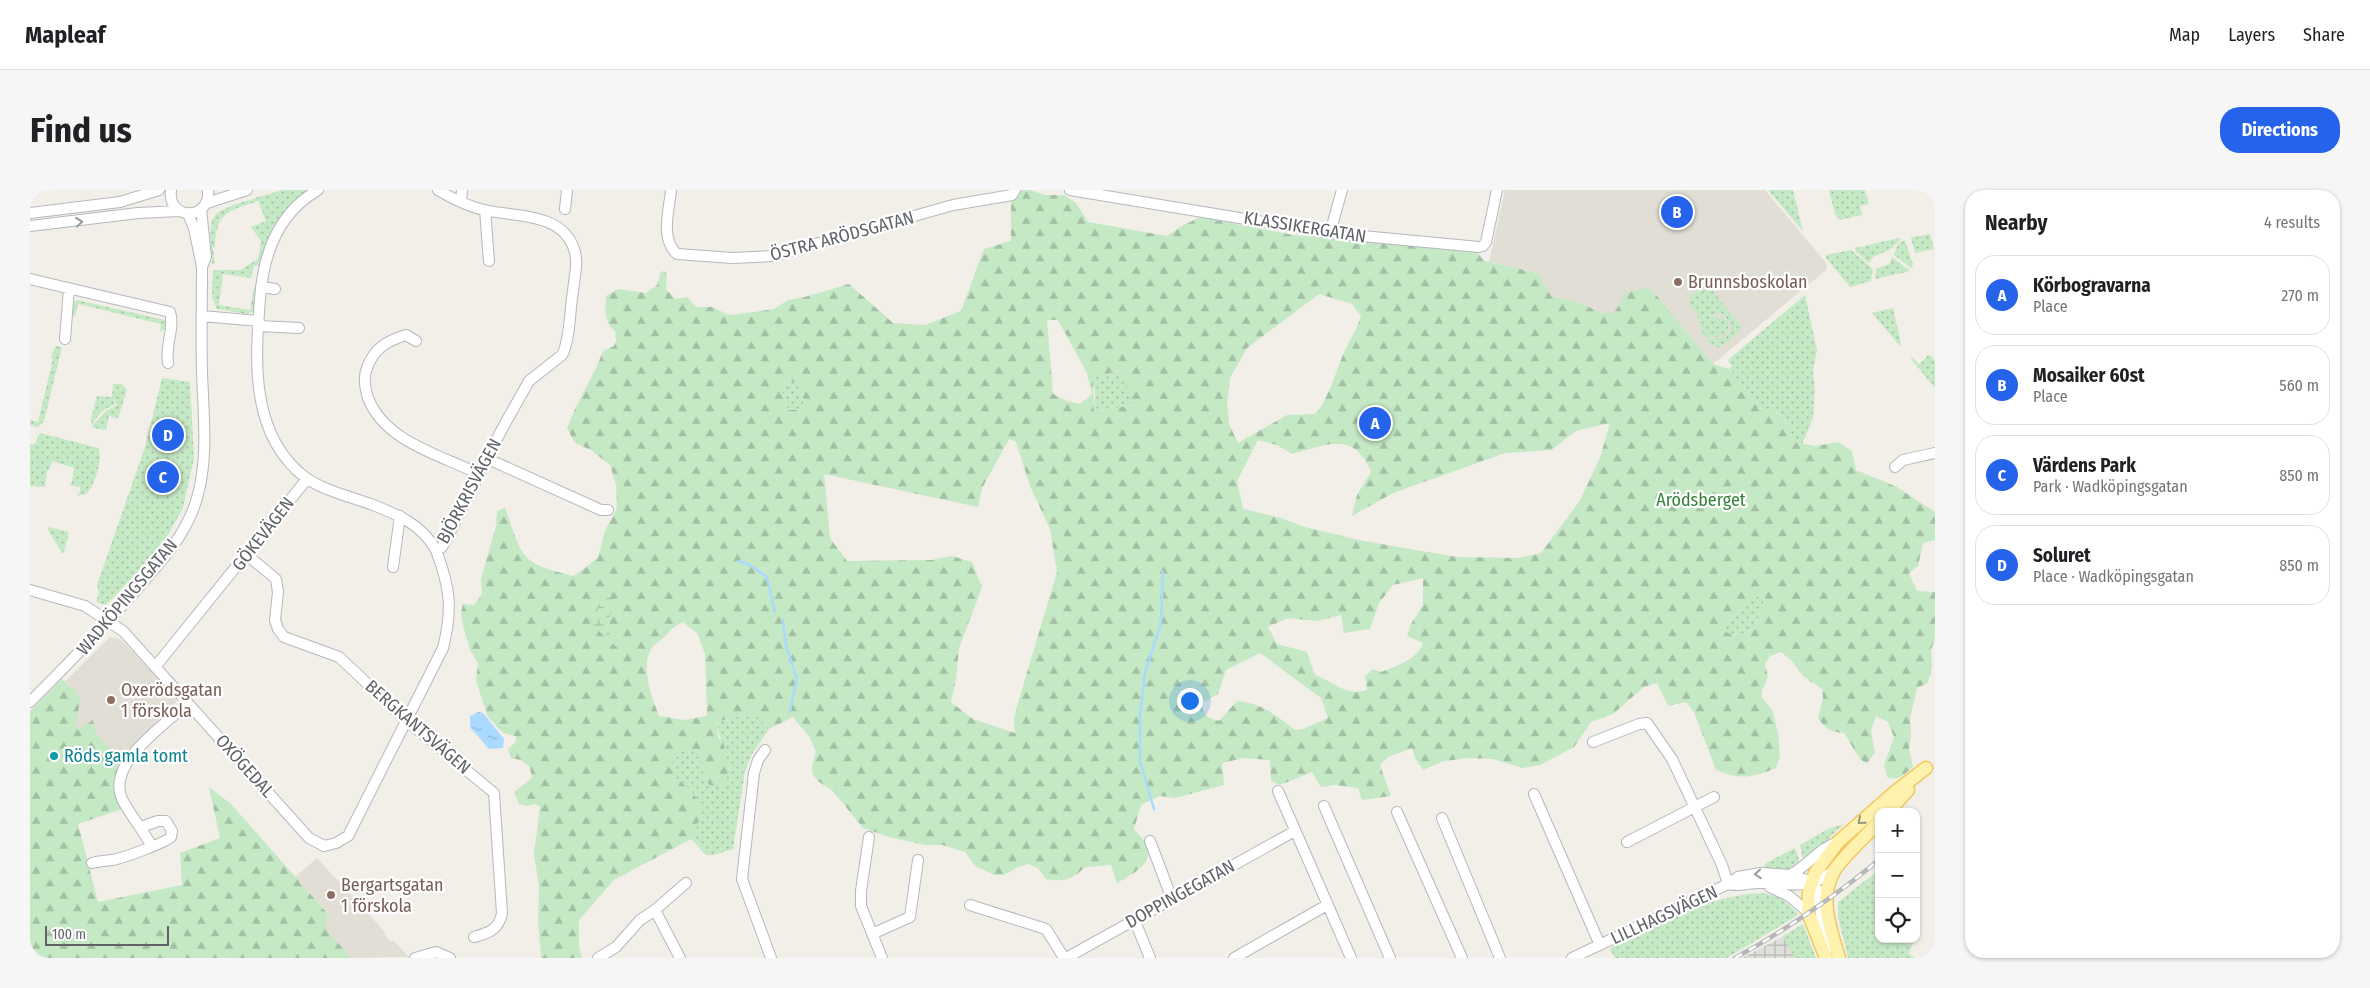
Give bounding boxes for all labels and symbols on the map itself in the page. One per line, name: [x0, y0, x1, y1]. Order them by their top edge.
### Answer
pin: B: [1661, 193, 1693, 231]
street label: ÖSTRA ARÖDSGATAN: [768, 206, 916, 266]
street label: KLASSIKERGATAN: [1242, 206, 1368, 248]
one-way arrow: [75, 217, 83, 228]
place label: Brunnsboskolan: [1688, 271, 1808, 293]
marker: Brunnsboskolan: [1672, 276, 1684, 288]
pin: A: [1359, 404, 1391, 442]
pin: D: [152, 416, 184, 454]
street label: BJÖRKRISVÄGEN: [432, 435, 506, 547]
pin: C: [147, 458, 179, 496]
park label: Arödsberget: [1656, 489, 1746, 511]
street label: GÖKEVÄGEN: [227, 493, 299, 575]
street label: WADKÖPINGSGATAN: [72, 534, 182, 660]
street label: BERGKANTSVÄGEN: [361, 675, 475, 779]
place label: Oxerödsgatan 1 förskola: [121, 679, 222, 722]
your location: [1177, 688, 1203, 714]
marker: Oxerödsgatan 1 förskola: [105, 694, 117, 706]
street label: OXÖGEDAL: [211, 730, 279, 802]
place label: Röds gamla tomt: [64, 745, 188, 767]
marker: Röds gamla tomt: [48, 750, 60, 762]
one-way arrow: [1858, 816, 1867, 825]
street label: DOPPINGEGATAN: [1122, 855, 1238, 933]
one-way arrow: [1754, 868, 1762, 879]
place label: Bergartsgatan 1 förskola: [341, 874, 444, 917]
street label: LILLHAGSVÄGEN: [1607, 881, 1721, 949]
marker: Bergartsgatan 1 förskola: [325, 889, 337, 901]
scale bar: [45, 923, 169, 946]

